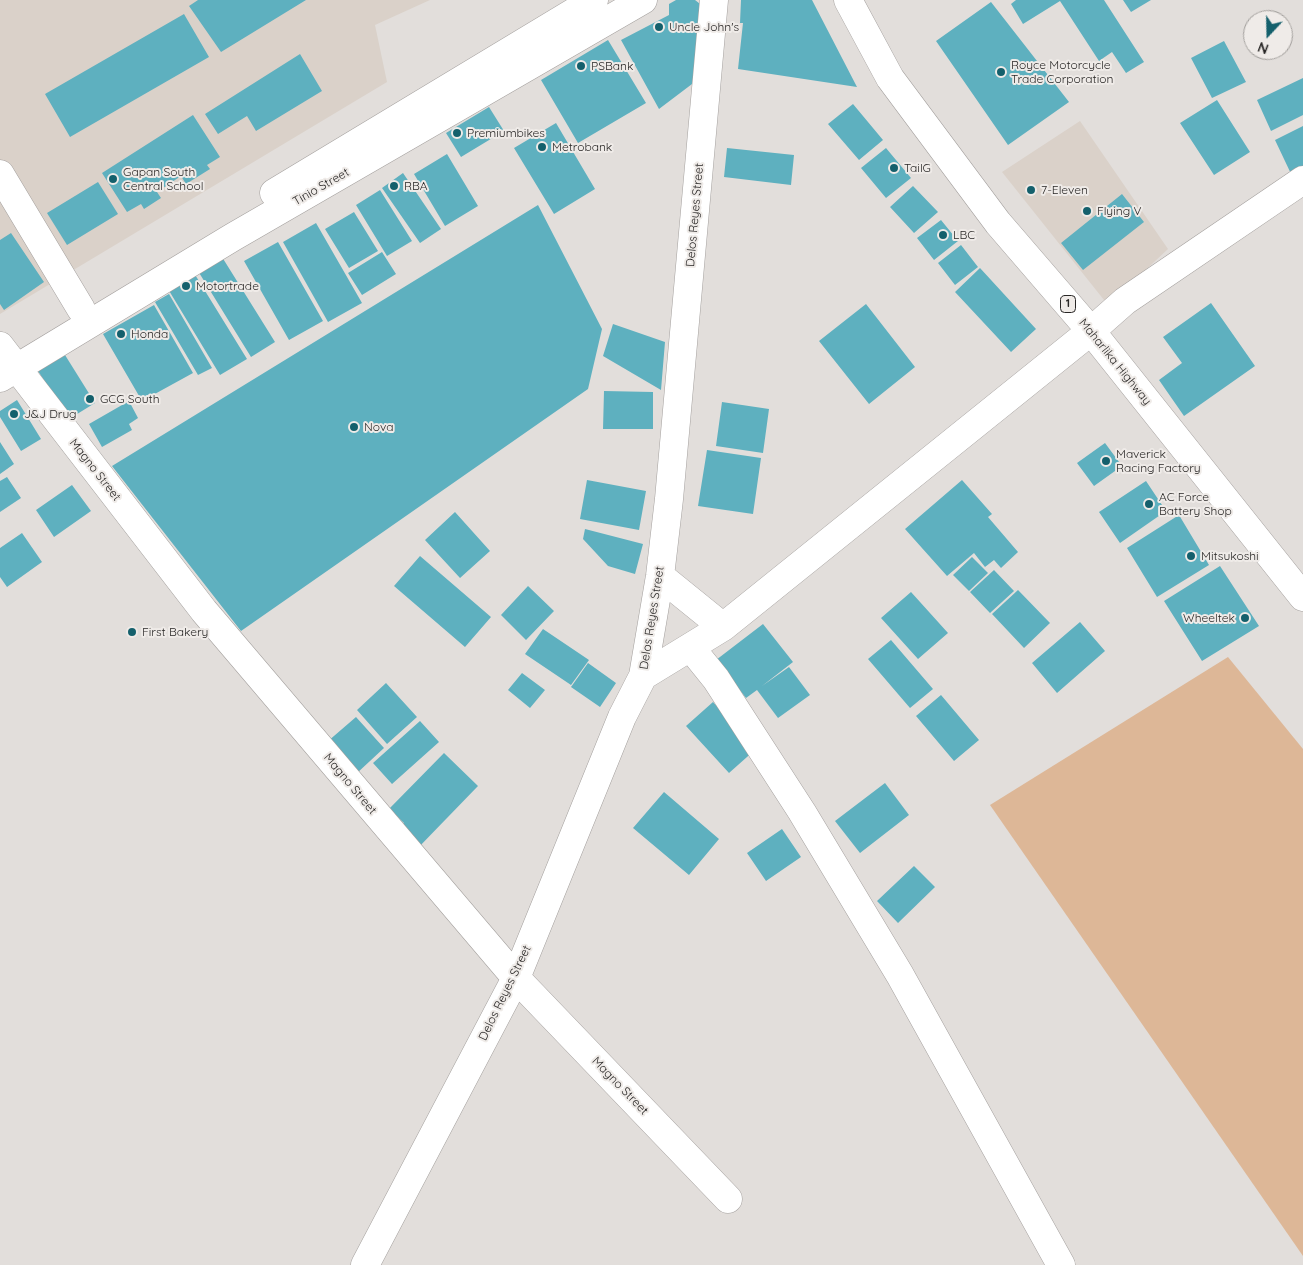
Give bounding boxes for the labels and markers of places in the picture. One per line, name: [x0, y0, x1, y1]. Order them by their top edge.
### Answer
place label: Uncle John's: [669, 20, 739, 34]
marker: Uncle John's: [653, 21, 665, 33]
place label: Royce Motorcycle Trade Corporation: [1011, 58, 1113, 86]
place label: PSBank: [591, 59, 633, 73]
marker: PSBank: [575, 60, 587, 72]
marker: Royce Motorcycle Trade Corporation: [995, 66, 1007, 78]
place label: Premiumbikes: [467, 126, 545, 140]
marker: Premiumbikes: [451, 127, 463, 139]
place label: Metrobank: [552, 140, 612, 154]
marker: Metrobank: [536, 141, 548, 153]
place label: TailG: [904, 161, 931, 175]
marker: TailG: [888, 162, 900, 174]
place label: Gapan South Central School: [123, 165, 203, 193]
marker: Gapan South Central School: [107, 173, 119, 185]
place label: RBA: [404, 179, 428, 193]
marker: RBA: [388, 180, 400, 192]
place label: 7-Eleven: [1041, 183, 1088, 197]
marker: 7-Eleven: [1025, 184, 1037, 196]
place label: Flying V: [1097, 204, 1141, 218]
marker: Flying V: [1081, 205, 1093, 217]
place label: LBC: [953, 228, 975, 242]
marker: LBC: [937, 229, 949, 241]
place label: Motortrade: [196, 279, 259, 293]
marker: Motortrade: [180, 280, 192, 292]
place label: Honda: [131, 327, 168, 341]
marker: Honda: [115, 328, 127, 340]
place label: GCG South: [100, 392, 159, 406]
marker: GCG South: [84, 393, 96, 405]
place label: J&J Drug: [24, 407, 77, 421]
marker: J&J Drug: [8, 408, 20, 420]
place label: Nova: [364, 420, 394, 434]
marker: Nova: [348, 421, 360, 433]
place label: Maverick Racing Factory: [1116, 447, 1201, 475]
marker: Maverick Racing Factory: [1100, 455, 1112, 467]
place label: AC Force Battery Shop: [1159, 490, 1232, 518]
marker: AC Force Battery Shop: [1143, 498, 1155, 510]
place label: Mitsukoshi: [1201, 549, 1259, 563]
marker: Mitsukoshi: [1185, 550, 1197, 562]
place label: Wheeltek: [1183, 611, 1235, 625]
marker: Wheeltek: [1239, 612, 1251, 624]
place label: First Bakery: [142, 625, 208, 639]
marker: First Bakery: [126, 626, 138, 638]

